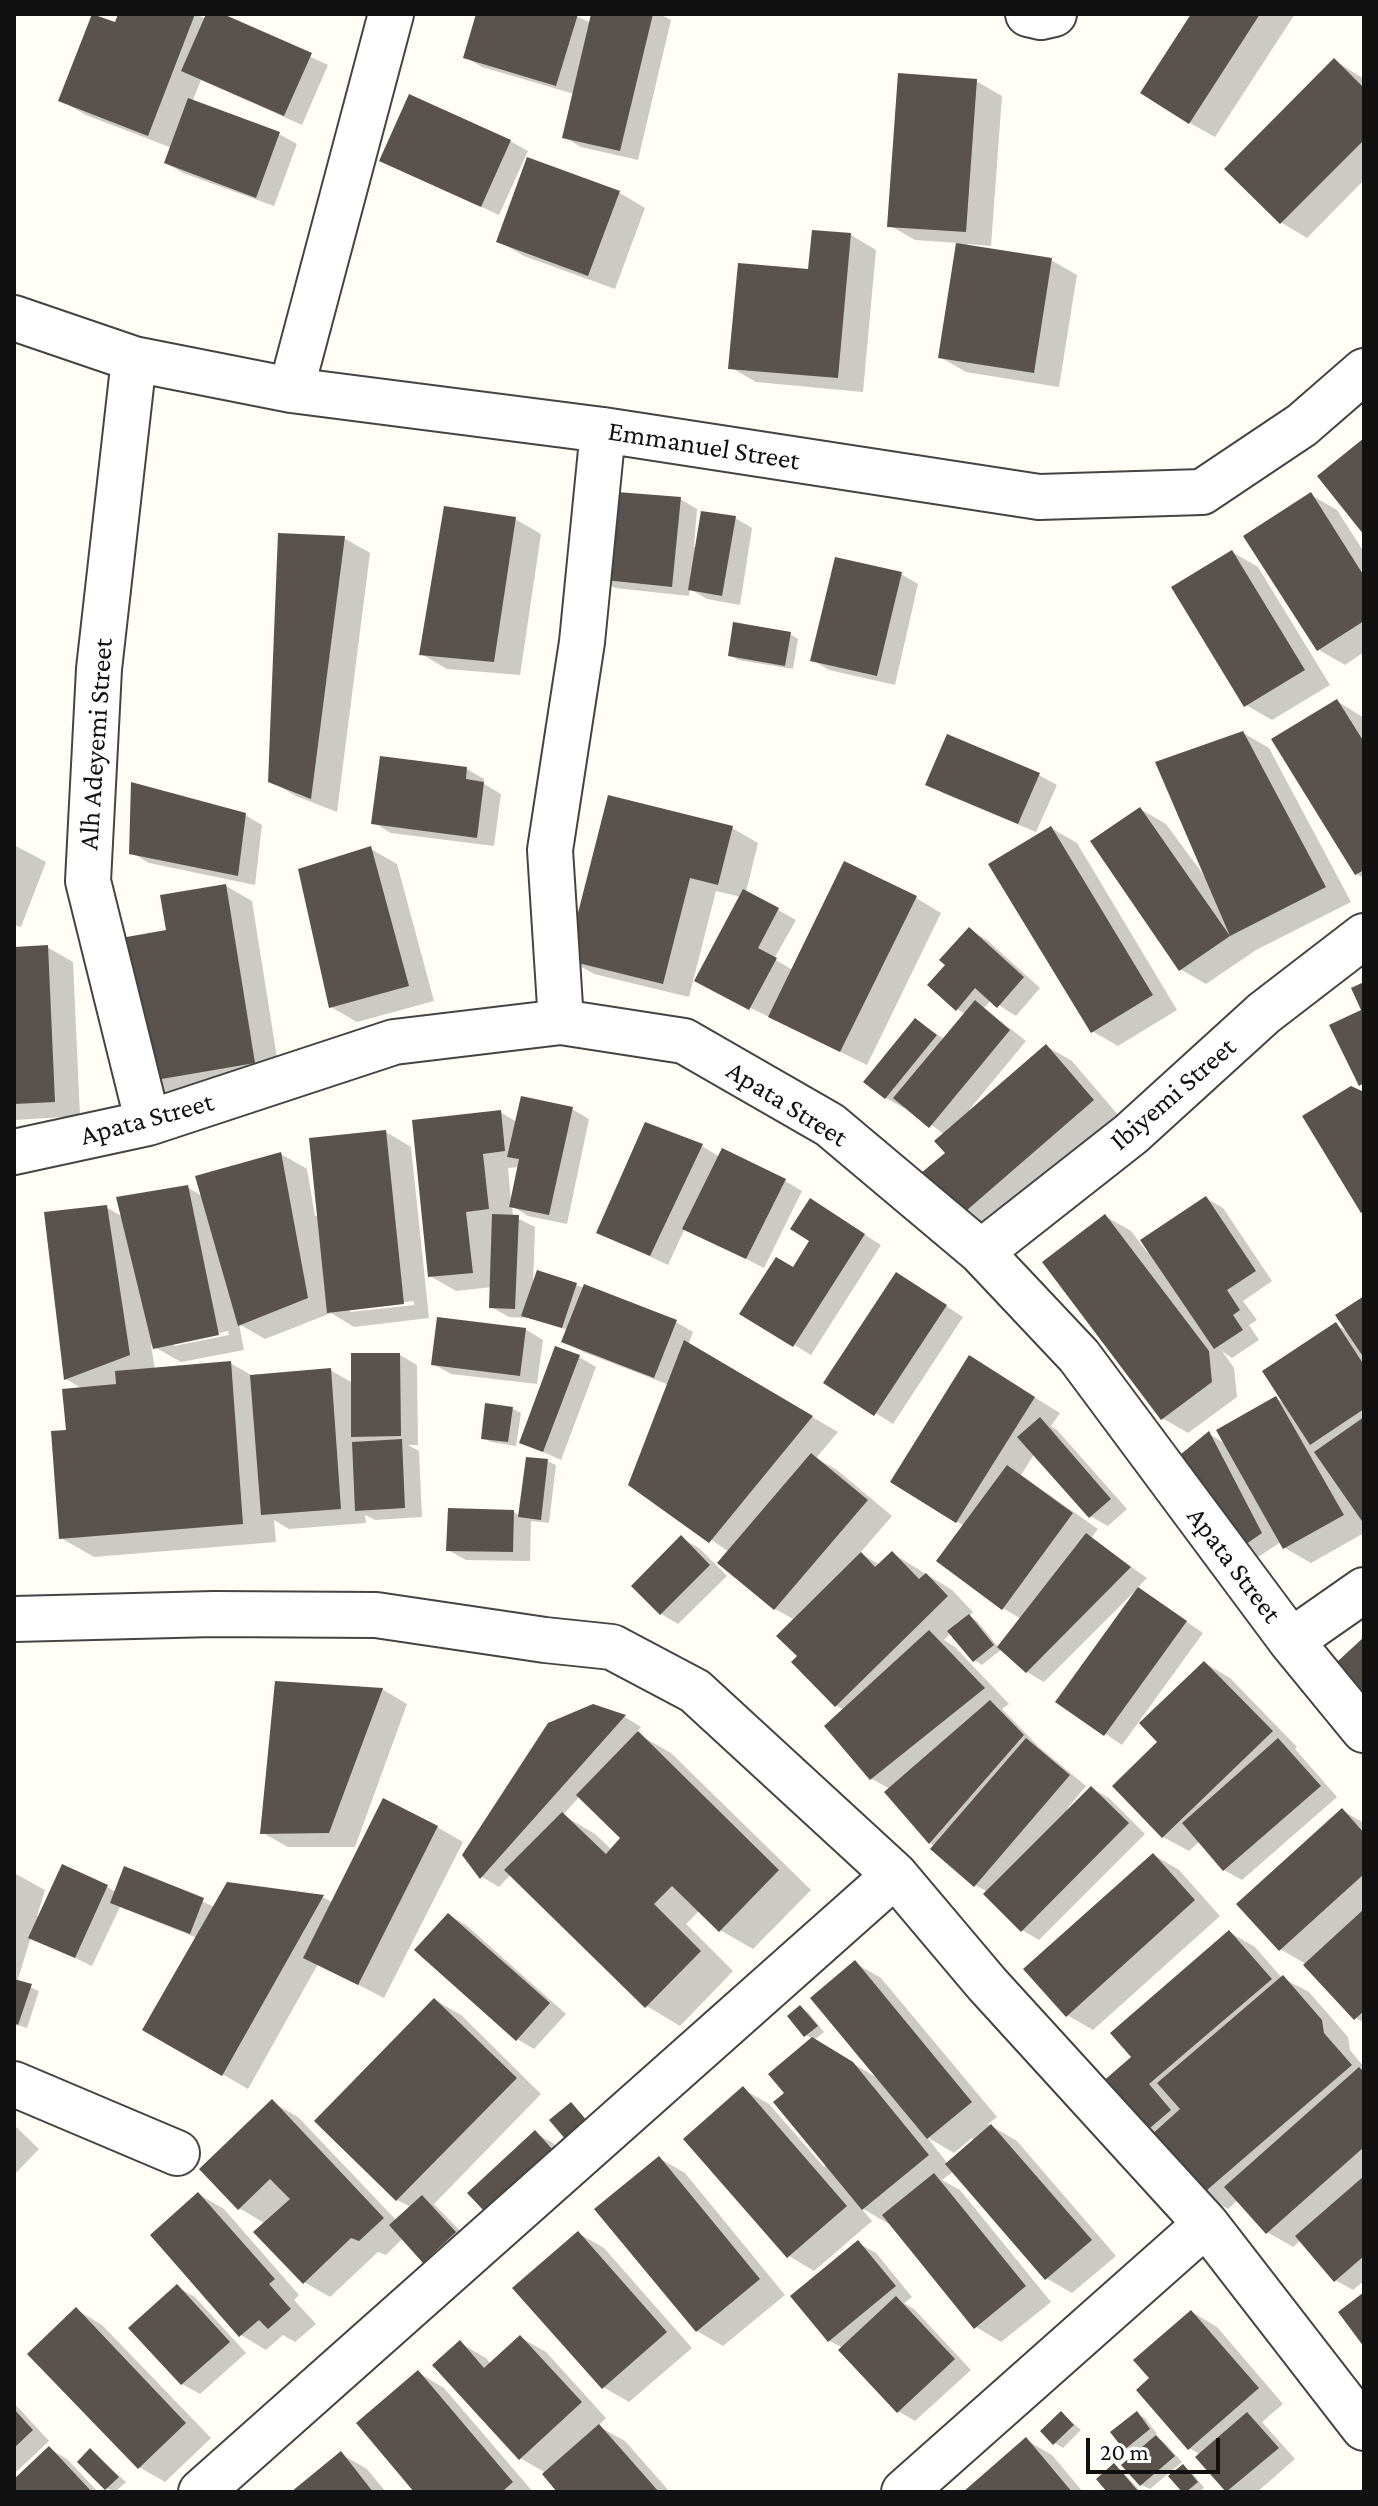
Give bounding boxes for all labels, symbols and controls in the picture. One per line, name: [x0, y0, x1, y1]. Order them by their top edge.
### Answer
street label: Emmanuel Street: [606, 414, 802, 478]
street label: Alh Adeyemi Street: [72, 637, 120, 851]
street label: Ibiyemi Street: [1103, 1030, 1243, 1158]
street label: Apata Street: [720, 1054, 854, 1154]
street label: Apata Street: [77, 1085, 217, 1153]
street label: Apata Street: [1180, 1500, 1288, 1630]
scale bar: [1090, 2422, 1224, 2472]
text: 20 m: [1100, 2438, 1149, 2465]

